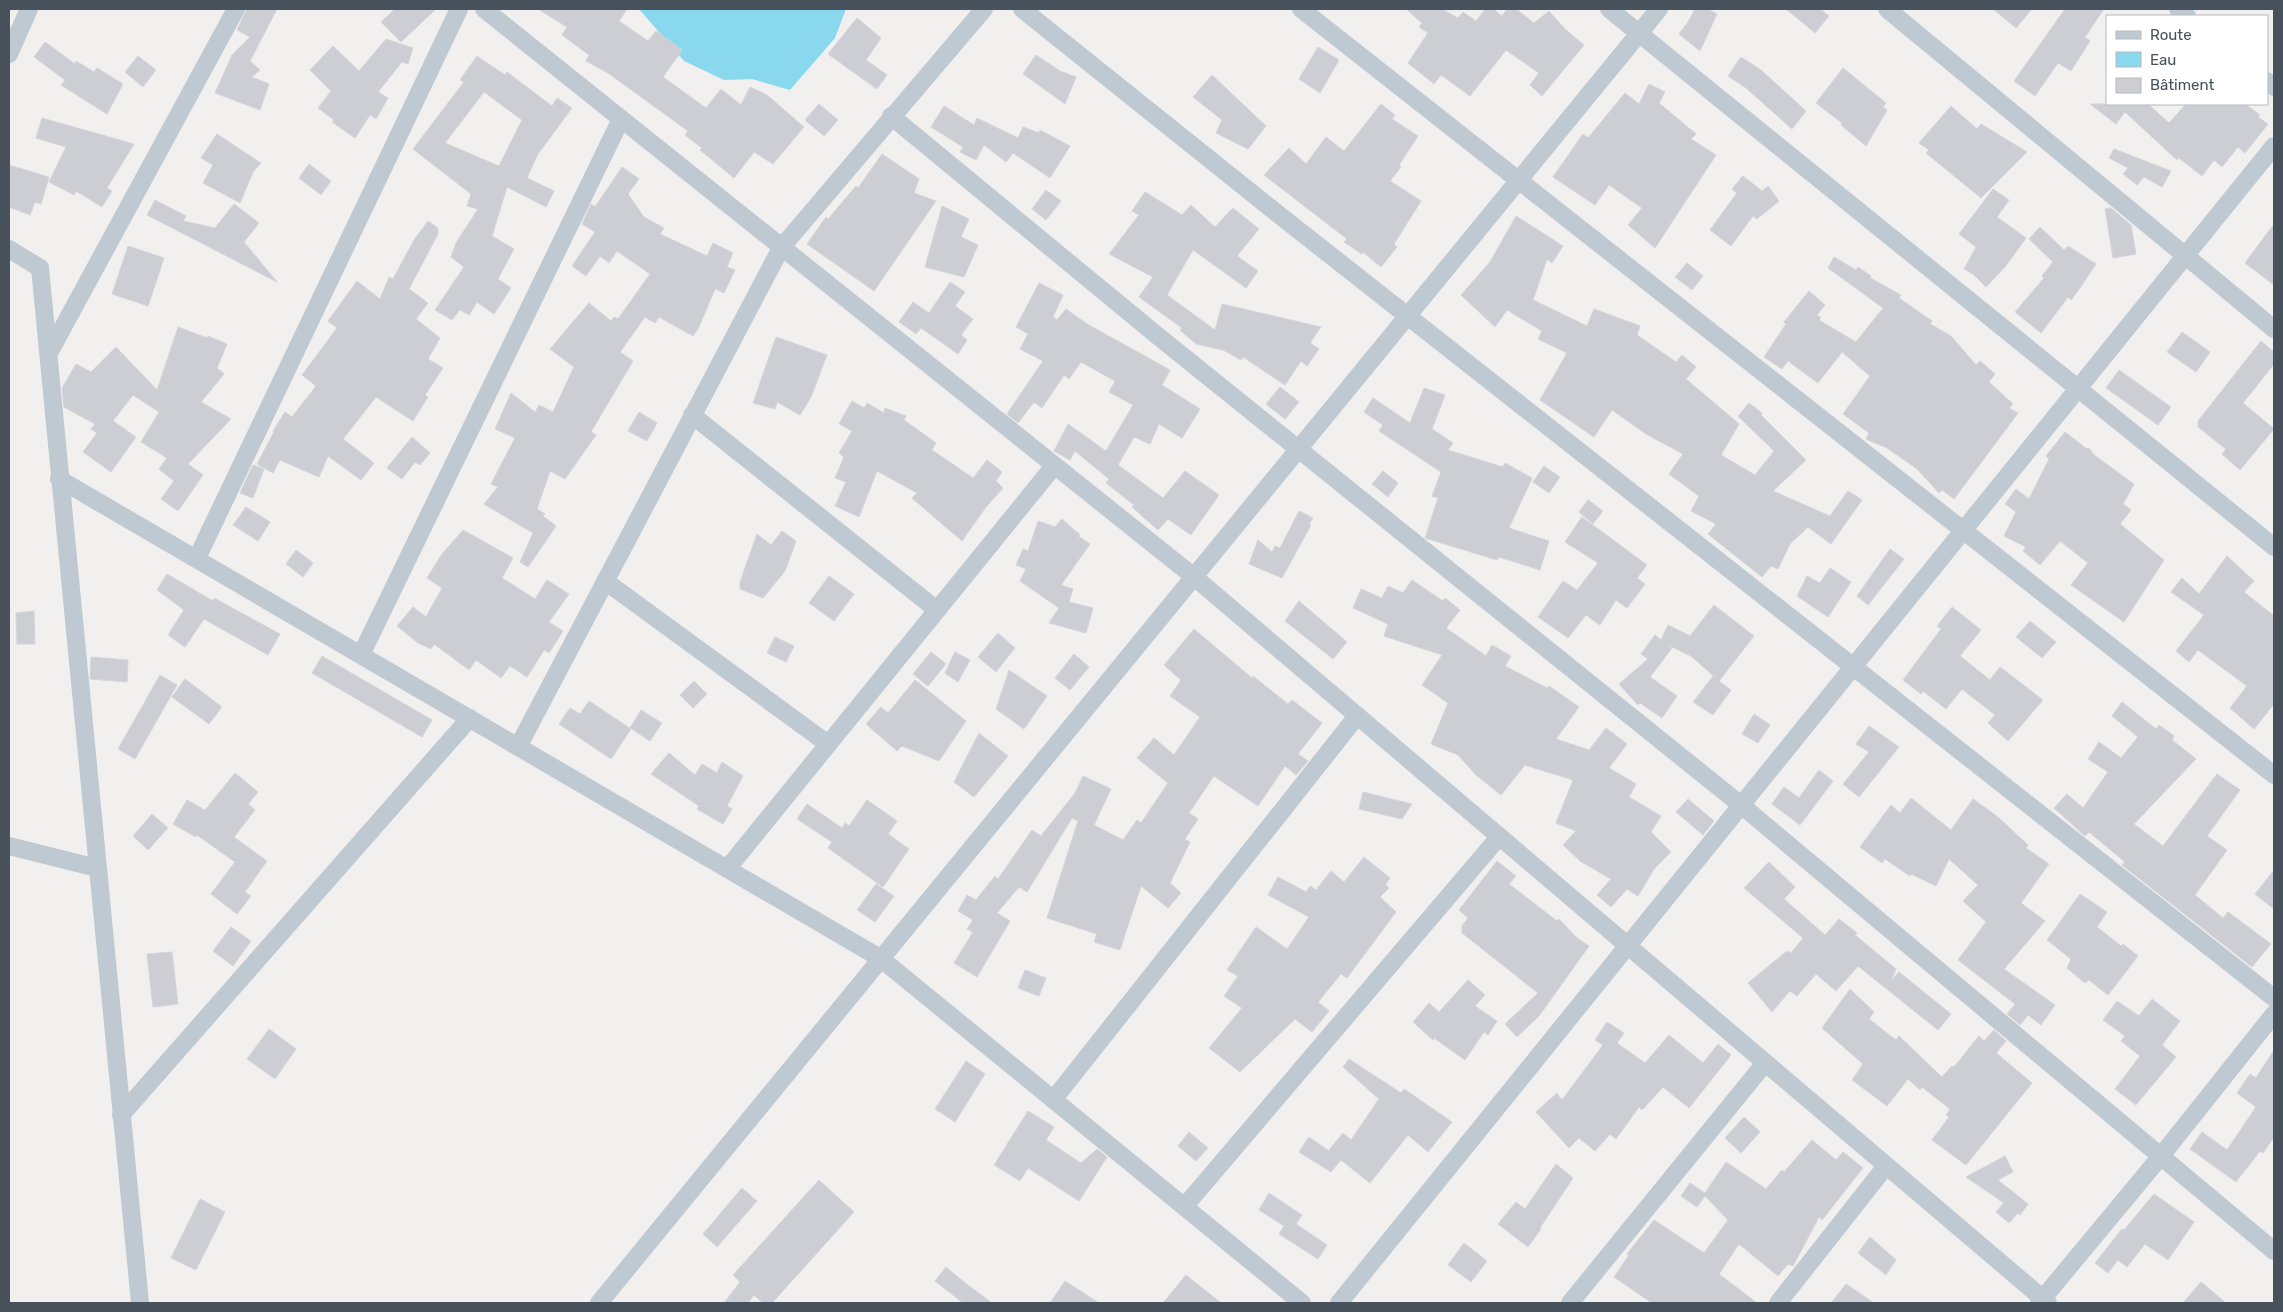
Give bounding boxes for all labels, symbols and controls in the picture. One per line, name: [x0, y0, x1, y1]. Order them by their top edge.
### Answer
legend: [2106, 15, 2268, 105]
text: Route: [2150, 26, 2192, 44]
text: Eau: [2150, 51, 2176, 69]
text: Bâtiment: [2150, 76, 2214, 94]

